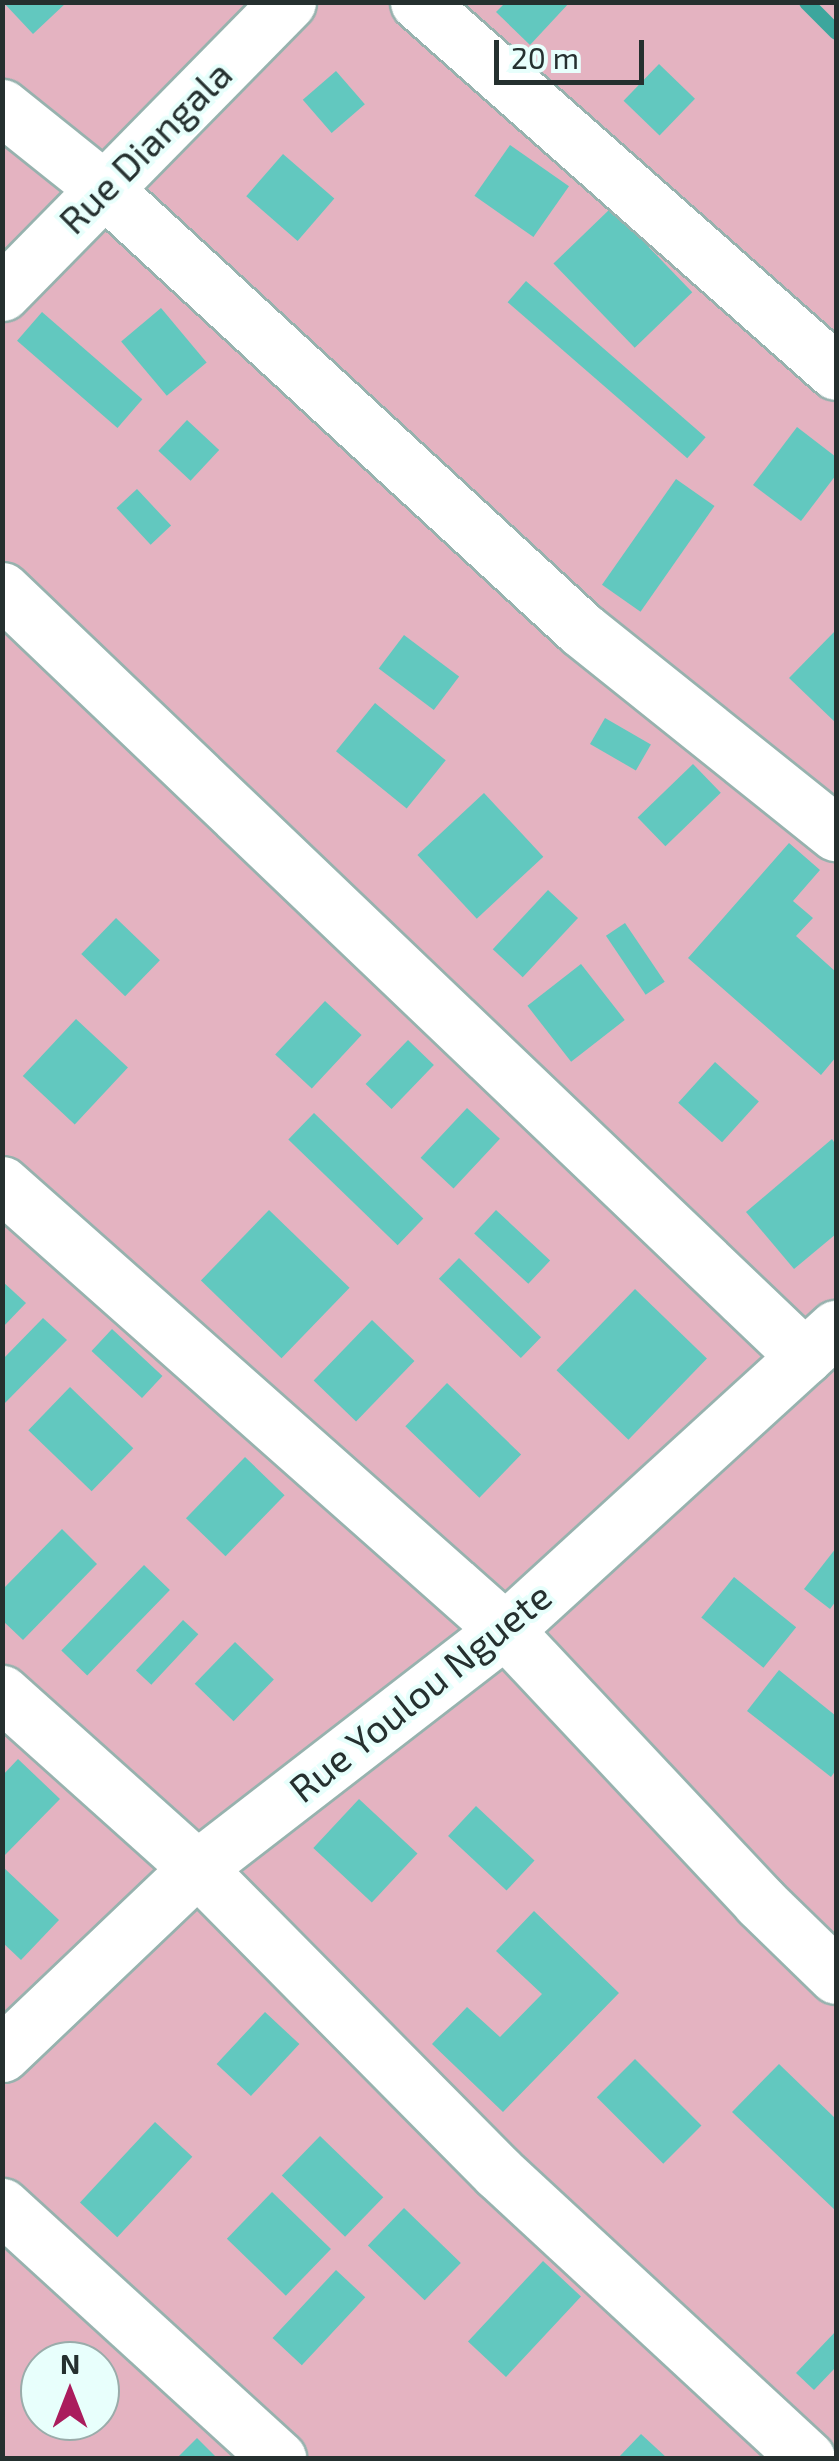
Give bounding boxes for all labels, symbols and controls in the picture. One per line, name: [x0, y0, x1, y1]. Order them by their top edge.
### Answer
scale bar: [499, 20, 649, 82]
text: 20 m: [511, 39, 579, 75]
street label: Rue Diangala: [49, 51, 241, 243]
street label: Rue Youlou Nguete: [280, 1572, 560, 1812]
north arrow: [20, 2341, 120, 2441]
text: N: [60, 2346, 80, 2380]

